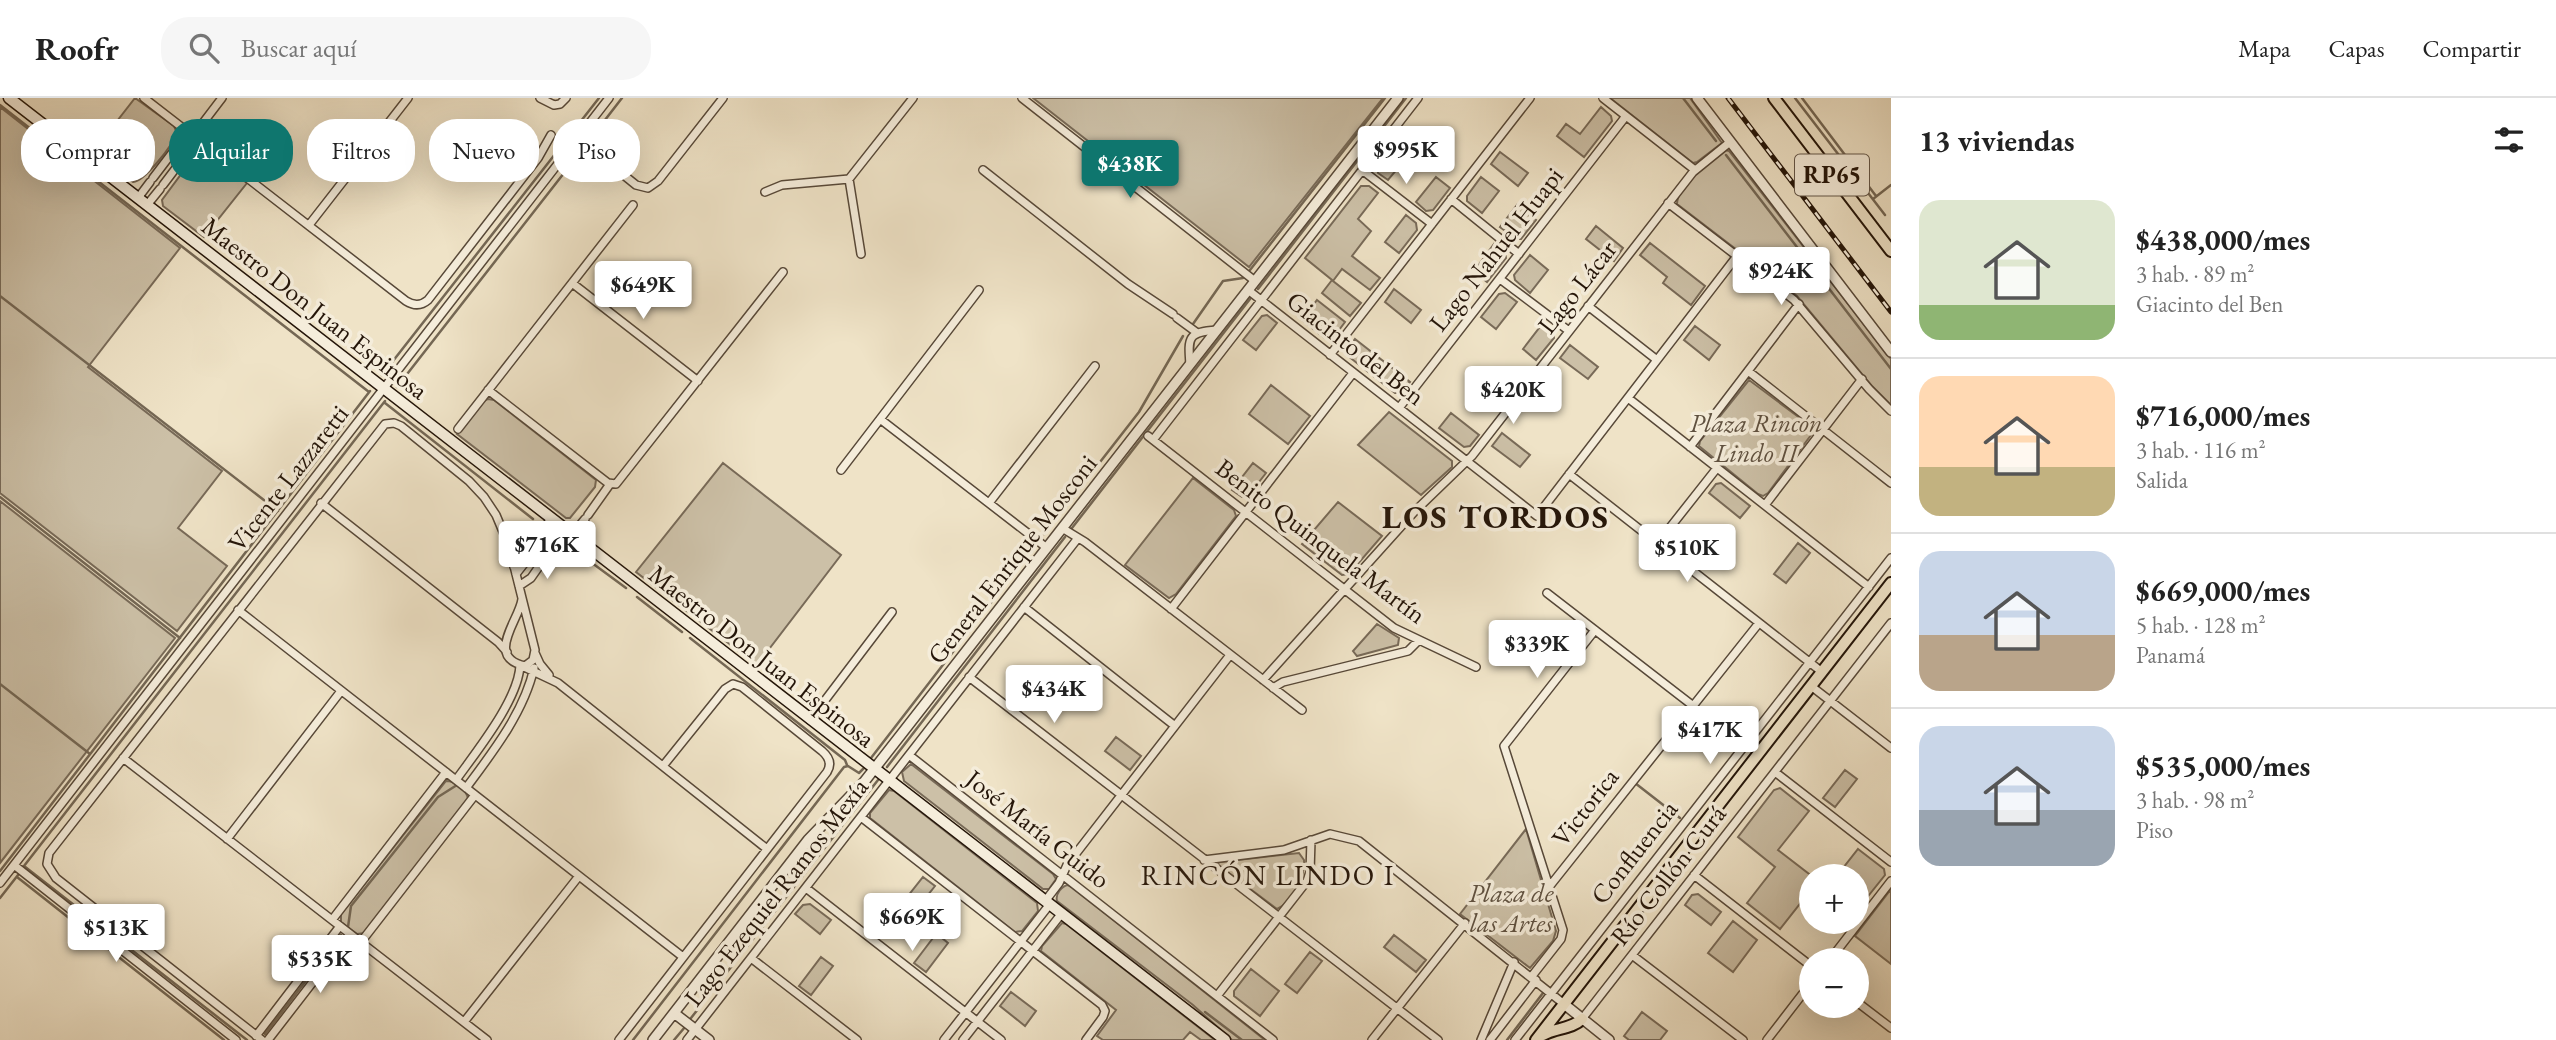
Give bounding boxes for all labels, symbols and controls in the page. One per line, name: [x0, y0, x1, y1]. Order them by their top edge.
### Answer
search box: [161, 17, 651, 80]
text: Roofr: [35, 27, 119, 70]
icon: search: [185, 29, 223, 67]
text: Buscar aquí: [241, 31, 357, 65]
text: Mapa: [2238, 33, 2290, 64]
text: Capas: [2328, 33, 2384, 64]
text: Compartir: [2422, 33, 2521, 64]
chip: Comprar: [21, 119, 155, 182]
chip: Alquilar: [169, 119, 293, 182]
chip: Filtros: [307, 119, 415, 182]
chip: Nuevo: [429, 119, 539, 182]
chip: Piso: [553, 119, 640, 182]
text: 13 viviendas: [1919, 121, 2075, 160]
icon: filters: [2490, 121, 2528, 159]
pin: $995K: [1357, 126, 1455, 186]
text: $995K: [1374, 134, 1438, 164]
pin: $438K: [1081, 140, 1179, 200]
text: $438K: [1098, 148, 1162, 178]
road number: RP65: [1795, 154, 1869, 196]
street label: Lago Nahuel Huapi: [1421, 160, 1571, 338]
street label: Maestro Don Juan Espinosa: [195, 209, 436, 407]
text: $438,000/mes: [2136, 220, 2310, 259]
icon: home: [1975, 228, 2059, 312]
street label: Lago Lácar: [1530, 233, 1624, 341]
pin: $924K: [1732, 248, 1830, 307]
text: $924K: [1749, 255, 1813, 285]
text: 3 hab. · 89 m²: [2136, 259, 2255, 289]
pin: $649K: [594, 262, 692, 321]
text: $649K: [611, 269, 675, 299]
street label: Giacinto del Ben: [1280, 283, 1432, 413]
text: Giacinto del Ben: [2136, 289, 2283, 319]
pin: $420K: [1464, 366, 1562, 426]
text: $420K: [1481, 374, 1545, 404]
text: $716,000/mes: [2136, 396, 2310, 435]
street label: Vicente Lazzaretti: [220, 398, 356, 558]
icon: home: [1975, 404, 2059, 488]
park label: Plaza Rincón Lindo II: [1689, 406, 1823, 470]
text: 3 hab. · 116 m²: [2136, 435, 2266, 465]
street label: General Enrique Mosconi: [920, 447, 1104, 671]
street label: Benito Quinquela Martín: [1209, 451, 1433, 631]
text: Salida: [2136, 465, 2188, 495]
district label: LOS TORDOS: [1382, 495, 1610, 538]
pin: $716K: [498, 522, 596, 581]
pin: $510K: [1638, 524, 1736, 584]
text: $716K: [515, 529, 579, 559]
text: $510K: [1655, 532, 1719, 562]
street label: Maestro Don Juan Espinosa: [642, 557, 883, 755]
text: $669,000/mes: [2136, 571, 2310, 610]
icon: home: [1975, 579, 2059, 663]
text: 5 hab. · 128 m²: [2136, 610, 2266, 640]
pin: $339K: [1488, 620, 1586, 680]
text: $339K: [1505, 628, 1569, 658]
text: Panamá: [2136, 640, 2205, 670]
pin: $434K: [1005, 666, 1103, 725]
text: $434K: [1022, 673, 1086, 703]
pin: $417K: [1661, 706, 1759, 766]
text: $417K: [1678, 714, 1742, 744]
text: $535,000/mes: [2136, 746, 2310, 785]
icon: home: [1975, 754, 2059, 838]
street label: Victorica: [1544, 760, 1627, 853]
street label: José María Guido: [957, 761, 1117, 896]
street label: Lago Ezequiel Ramos Mexía: [676, 770, 876, 1013]
text: 3 hab. · 98 m²: [2136, 785, 2255, 815]
street label: Confluencia: [1583, 793, 1686, 911]
street label: Río Collón Curá: [1602, 797, 1734, 952]
text: Piso: [2136, 815, 2173, 845]
district label: RINCÓN LINDO I: [1141, 857, 1395, 893]
map controls: [1799, 864, 1869, 1018]
button: +: [1799, 864, 1869, 934]
park label: Plaza de las Artes: [1468, 876, 1555, 940]
pin: $669K: [863, 894, 961, 953]
text: $669K: [880, 901, 944, 931]
pin: $513K: [67, 904, 165, 964]
text: $513K: [84, 912, 148, 942]
pin: $535K: [271, 936, 369, 995]
text: $535K: [288, 943, 352, 973]
button: −: [1799, 948, 1869, 1018]

